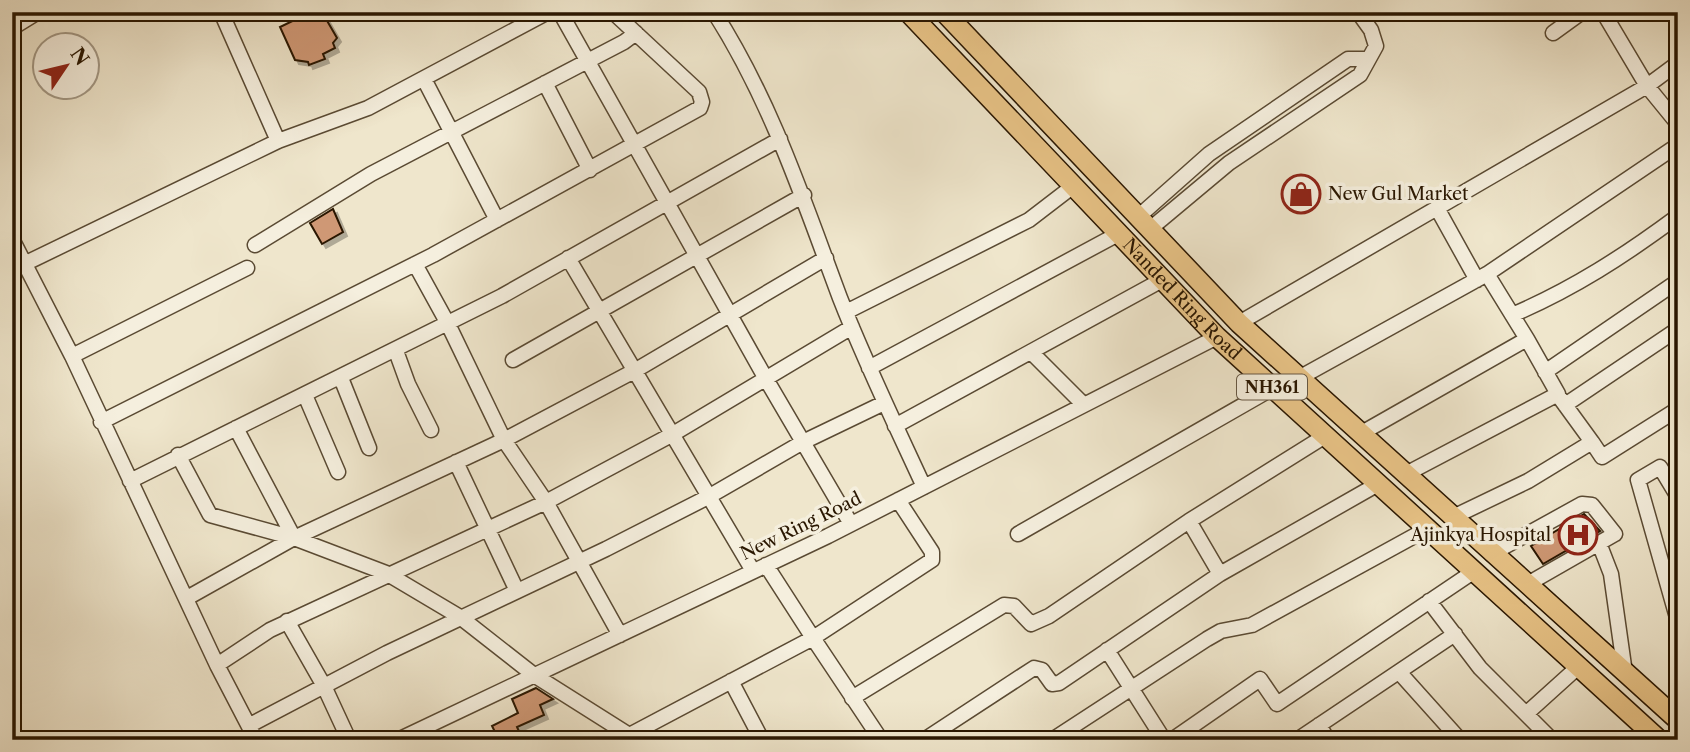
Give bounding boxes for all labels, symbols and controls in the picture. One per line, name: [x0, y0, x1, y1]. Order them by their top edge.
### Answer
north arrow: [32, 32, 102, 102]
text: N: [65, 43, 94, 70]
shop icon: New Gul Market: [1280, 173, 1322, 215]
place label: New Gul Market: [1328, 183, 1469, 205]
street label: Nanded Ring Road: [1118, 234, 1246, 365]
road number: NH361: [1237, 374, 1307, 400]
street label: New Ring Road: [737, 487, 865, 565]
hospital icon: Ajinkya Hospital: [1557, 514, 1599, 556]
place label: Ajinkya Hospital: [1409, 524, 1551, 546]

